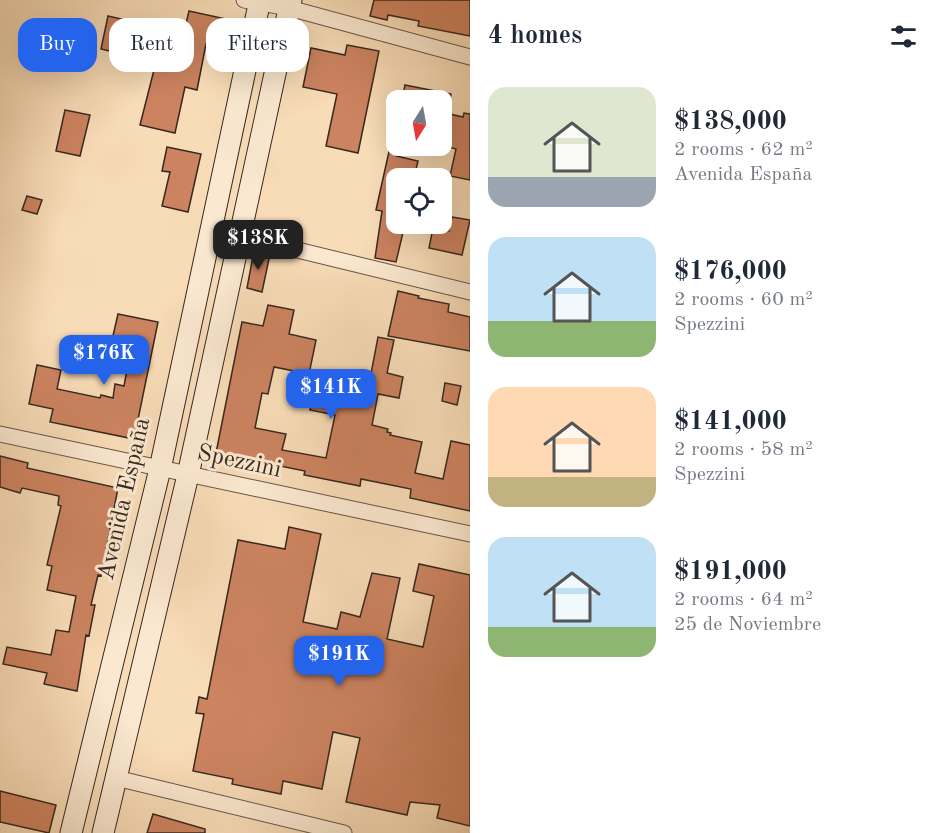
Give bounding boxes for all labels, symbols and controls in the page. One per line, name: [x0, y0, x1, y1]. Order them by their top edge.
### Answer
chip: Buy: [18, 18, 97, 72]
chip: Rent: [109, 18, 194, 72]
chip: Filters: [206, 18, 309, 72]
icon: filters: [887, 20, 920, 53]
text: 4 homes: [488, 23, 582, 49]
north arrow: [386, 90, 452, 156]
map controls: [386, 90, 452, 234]
text: $138,000: [674, 109, 787, 135]
icon: home: [536, 111, 608, 183]
text: 2 rooms · 62 m²: [674, 140, 813, 160]
text: Avenida España: [674, 165, 812, 185]
button: locate: [386, 168, 452, 234]
pin: $138K: [216, 220, 300, 271]
text: $138K: [227, 229, 289, 249]
text: $176,000: [674, 259, 787, 285]
icon: home: [536, 261, 608, 333]
text: 2 rooms · 60 m²: [674, 290, 813, 310]
text: Spezzini: [674, 315, 745, 335]
pin: $176K: [62, 335, 146, 386]
text: $176K: [73, 344, 135, 364]
pin: $141K: [289, 369, 373, 420]
text: $141K: [300, 378, 362, 398]
text: $141,000: [674, 409, 787, 435]
icon: home: [536, 411, 608, 483]
street label: Avenida España: [95, 415, 155, 583]
text: 2 rooms · 58 m²: [674, 440, 813, 460]
street label: Spezzini: [195, 441, 283, 483]
text: Spezzini: [674, 465, 745, 485]
text: $191,000: [674, 559, 787, 585]
icon: home: [536, 561, 608, 633]
text: 2 rooms · 64 m²: [674, 590, 813, 610]
text: 25 de Noviembre: [674, 615, 821, 635]
pin: $191K: [297, 636, 381, 687]
text: $191K: [308, 645, 370, 665]

